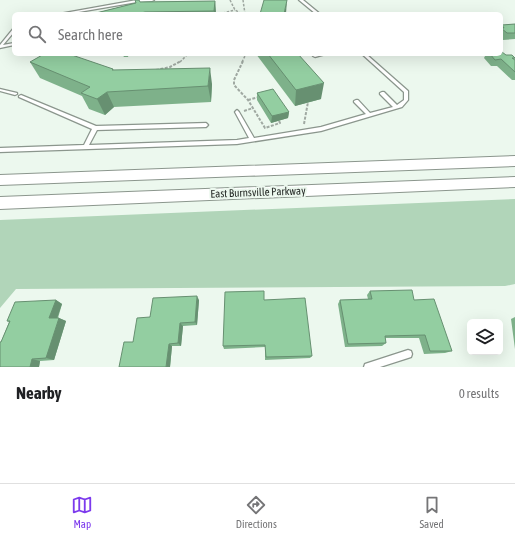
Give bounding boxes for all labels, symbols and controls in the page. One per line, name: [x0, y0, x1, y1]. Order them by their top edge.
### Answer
search box: [12, 12, 503, 56]
icon: search: [26, 23, 48, 45]
text: Search here: [58, 26, 123, 43]
street label: East Burnsville Parkway: [210, 184, 306, 200]
map controls: [467, 319, 503, 355]
button: layers: [467, 319, 503, 355]
text: Nearby: [16, 383, 62, 403]
text: 0 results: [459, 386, 499, 401]
tab: Map: [71, 494, 93, 530]
tab: Directions: [236, 494, 277, 530]
tab: Saved: [419, 494, 444, 530]

